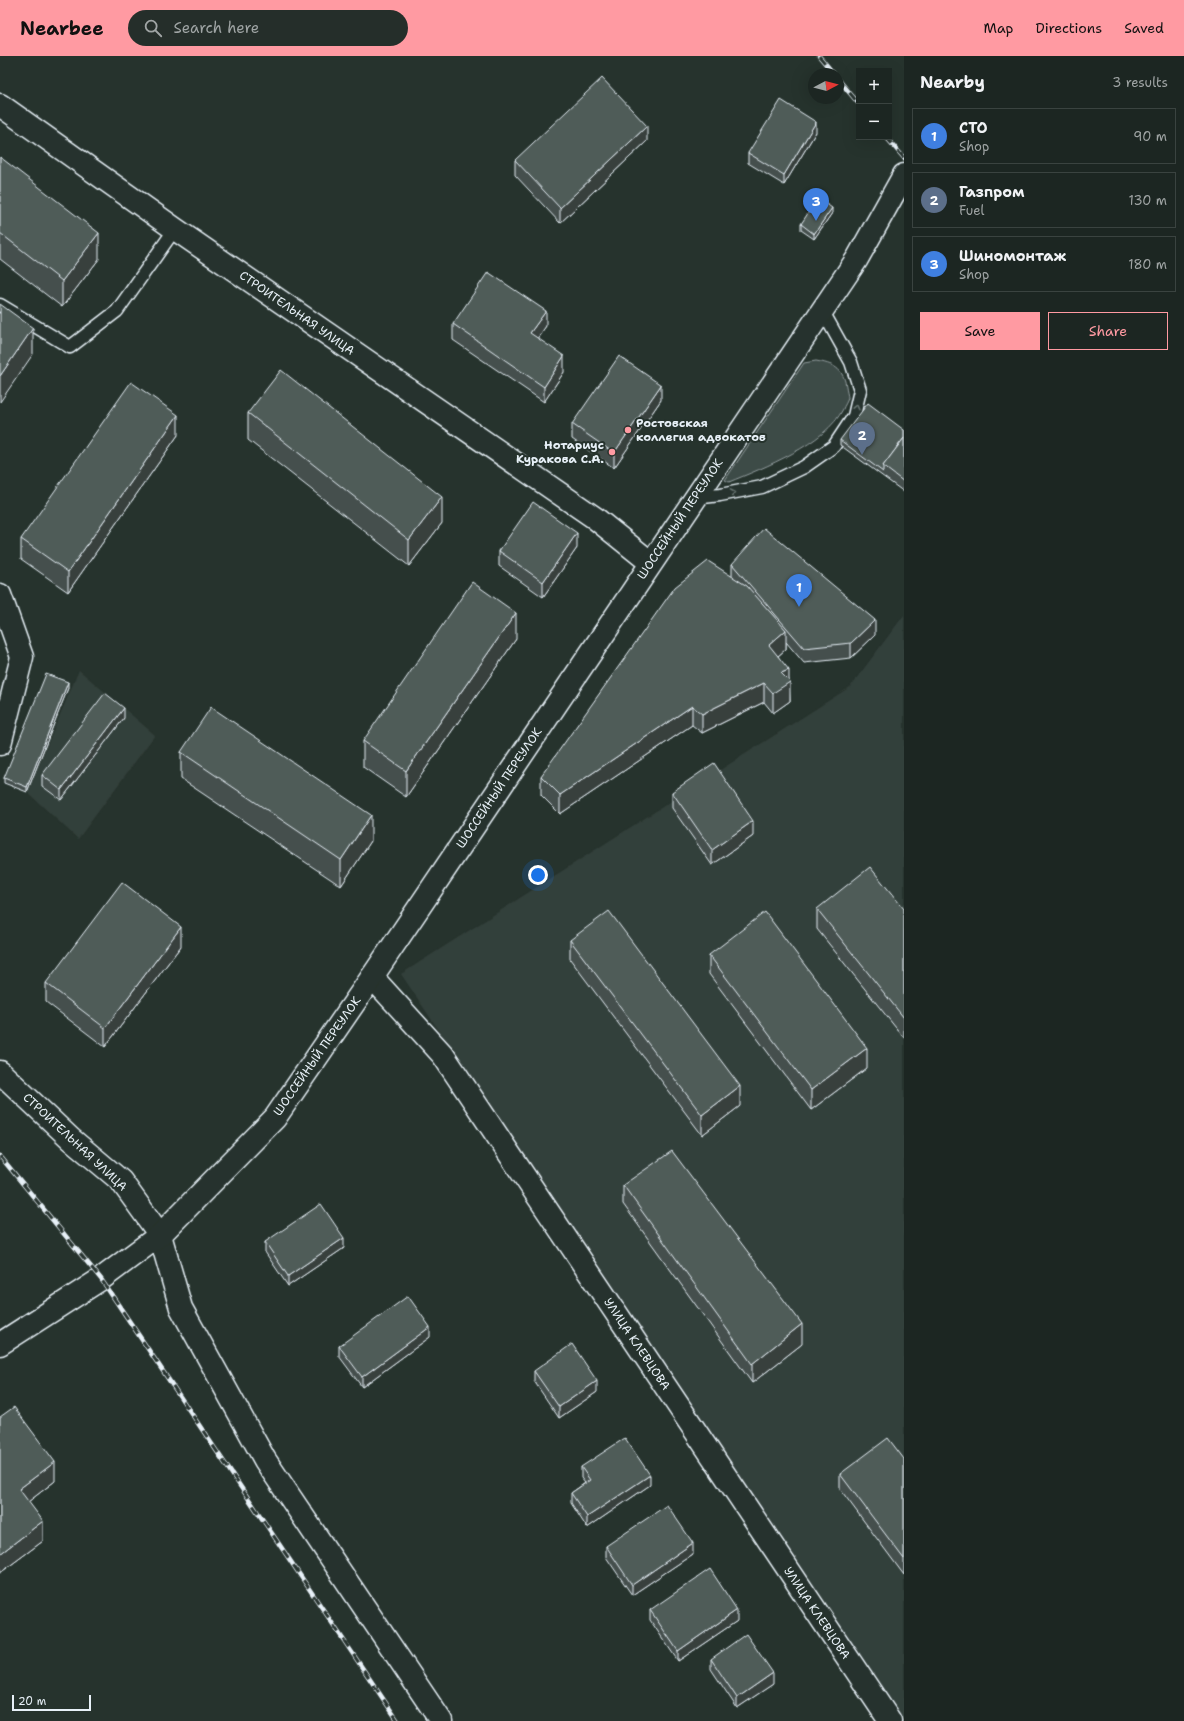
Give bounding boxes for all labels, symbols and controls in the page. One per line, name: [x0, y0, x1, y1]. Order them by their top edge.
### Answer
search box: [128, 10, 408, 46]
text: Nearbee: [20, 16, 104, 41]
icon: search: [142, 17, 164, 39]
text: Search here: [174, 18, 259, 38]
text: Map: [984, 19, 1014, 37]
text: Directions: [1036, 19, 1102, 37]
text: Saved: [1124, 19, 1164, 37]
north arrow: [808, 68, 844, 104]
map controls: [856, 68, 892, 140]
button: +: [856, 68, 892, 104]
text: Nearby: [920, 71, 985, 93]
text: 3 results: [1112, 74, 1168, 91]
button: −: [856, 104, 892, 140]
text: СТО: [959, 118, 987, 138]
text: 1: [931, 128, 937, 145]
text: 90 m: [1133, 128, 1167, 145]
text: Shop: [959, 138, 989, 155]
text: Газпром: [959, 182, 1025, 202]
pin: 3: [803, 188, 829, 221]
text: 2: [929, 192, 939, 209]
text: 130 m: [1129, 192, 1167, 209]
text: Fuel: [959, 202, 984, 219]
text: Шиномонтаж: [959, 246, 1066, 266]
text: 3: [929, 256, 939, 273]
text: 180 m: [1128, 256, 1167, 273]
text: Shop: [959, 266, 989, 283]
street label: СТРОИТЕЛЬНАЯ УЛИЦА: [236, 267, 358, 359]
button: Save: [920, 312, 1040, 350]
button: Share: [1048, 312, 1168, 350]
one-way arrow: [851, 404, 860, 411]
place label: Ростовская коллегия адвокатов: [636, 415, 766, 445]
pin: 2: [849, 422, 875, 455]
marker: Ростовская коллегия адвокатов: [623, 425, 633, 435]
place label: Нотариус Куракова С.А.: [516, 437, 604, 467]
marker: Нотариус Куракова С.А.: [607, 447, 617, 457]
street label: ШОССЕЙНЫЙ ПЕРЕУЛОК: [634, 455, 727, 583]
one-way arrow: [730, 489, 736, 497]
pin: 1: [786, 574, 812, 607]
street label: ШОССЕЙНЫЙ ПЕРЕУЛОК: [453, 724, 546, 852]
your location: [528, 865, 548, 885]
street label: ШОССЕЙНЫЙ ПЕРЕУЛОК: [270, 993, 365, 1119]
street label: СТРОИТЕЛЬНАЯ УЛИЦА: [19, 1089, 131, 1195]
street label: УЛИЦА КЛЕВЦОВА: [600, 1295, 674, 1393]
street label: УЛИЦА КЛЕВЦОВА: [780, 1564, 854, 1662]
scale bar: [12, 1693, 91, 1712]
text: 20 m: [18, 1694, 46, 1709]

